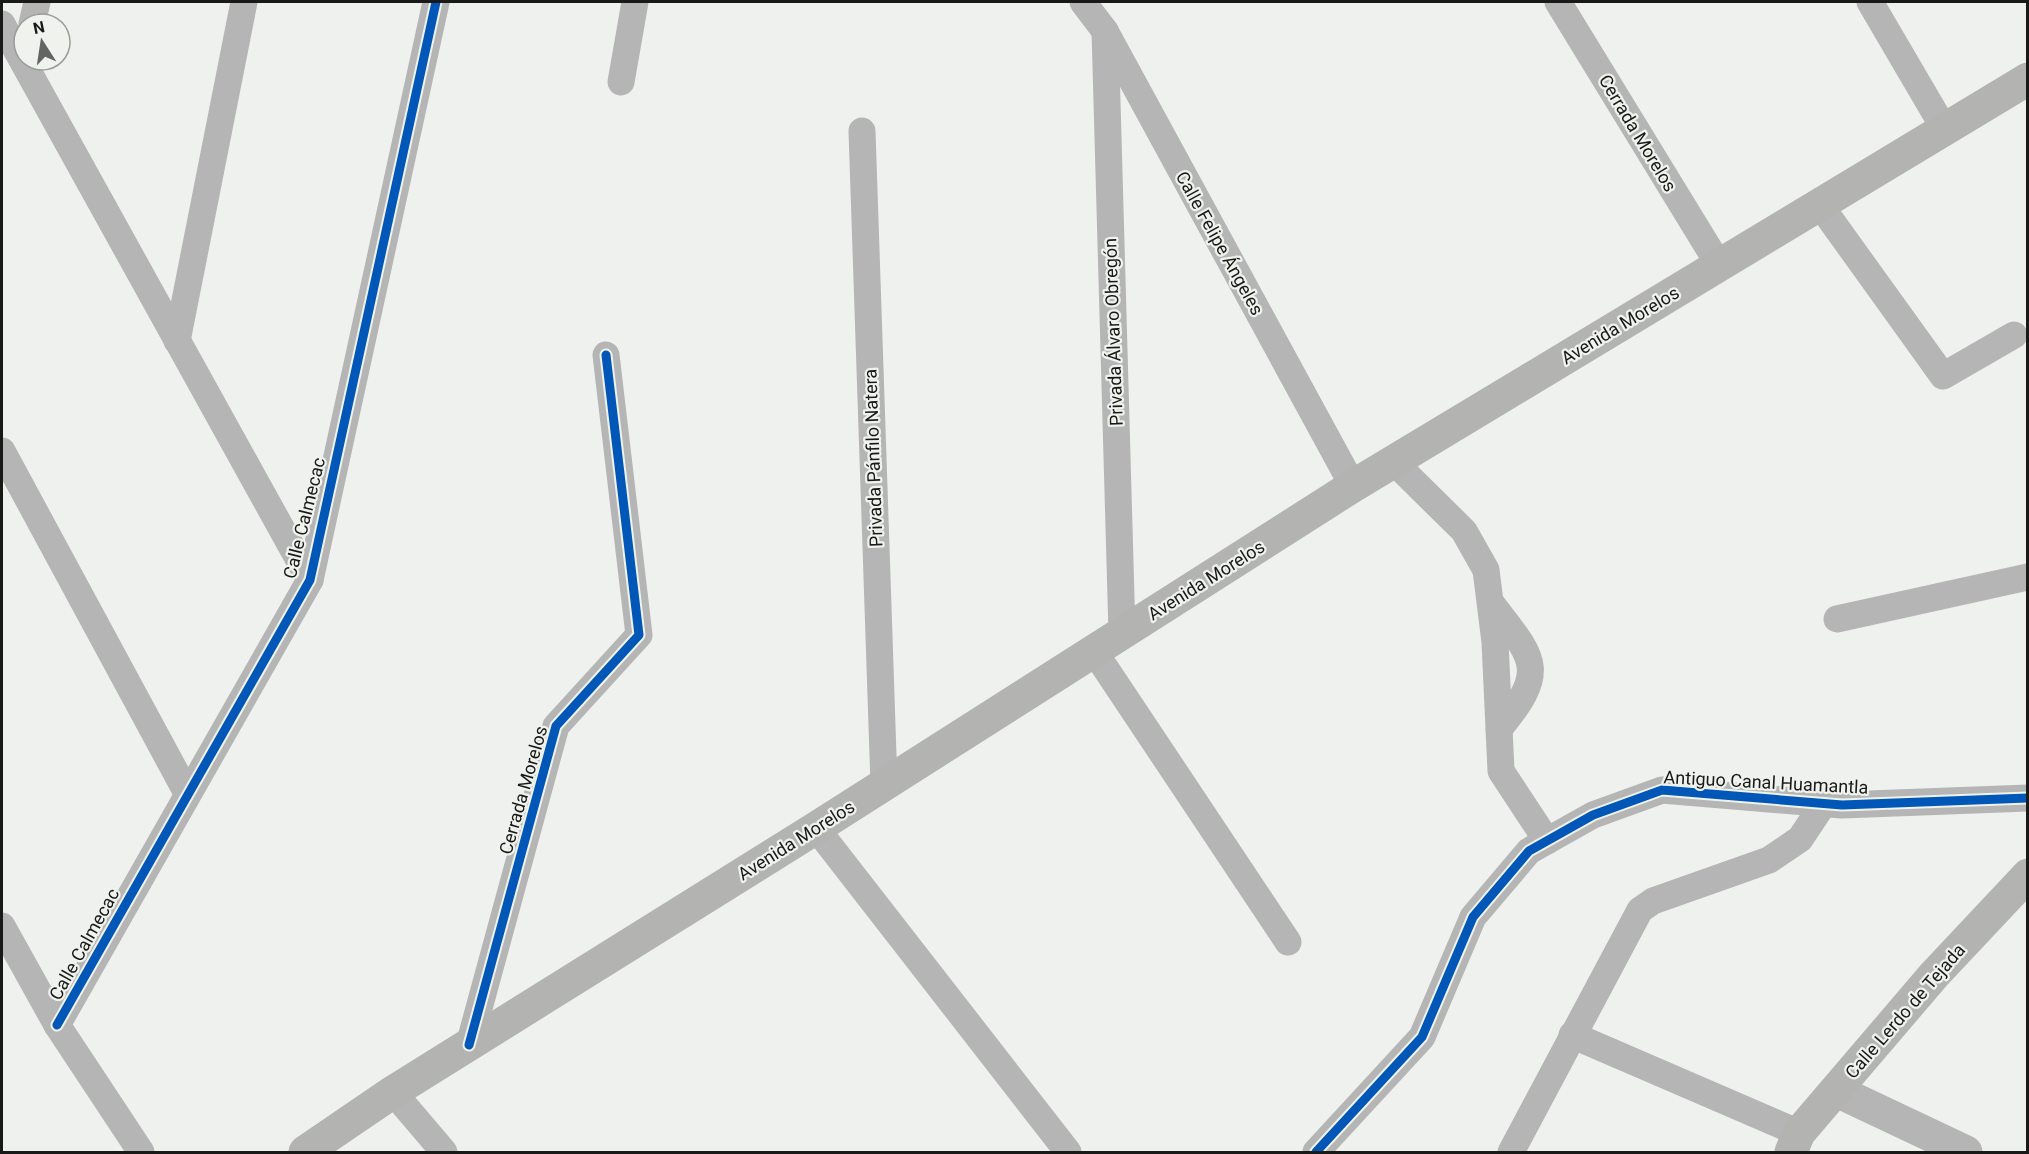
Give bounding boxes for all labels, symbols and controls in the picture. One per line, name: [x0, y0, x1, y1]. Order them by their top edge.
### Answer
north arrow: [12, 12, 72, 72]
text: N: [31, 17, 46, 38]
street label: Cerrada Morelos: [1595, 71, 1681, 195]
street label: Calle Felipe Ángeles: [1172, 168, 1268, 318]
street label: Privada Álvaro Obregón: [1099, 238, 1127, 426]
street label: Avenida Morelos: [1557, 282, 1683, 368]
street label: Privada Pánfilo Natera: [859, 369, 887, 547]
street label: Calle Calmecac: [279, 455, 329, 581]
street label: Avenida Morelos: [1144, 536, 1268, 624]
street label: Cerrada Morelos: [495, 723, 551, 857]
street label: Antiguo Canal Huamantla: [1663, 766, 1869, 798]
street label: Avenida Morelos: [734, 796, 858, 884]
street label: Calle Calmecac: [45, 885, 123, 1003]
street label: Calle Lerdo de Tejada: [1841, 939, 1969, 1083]

